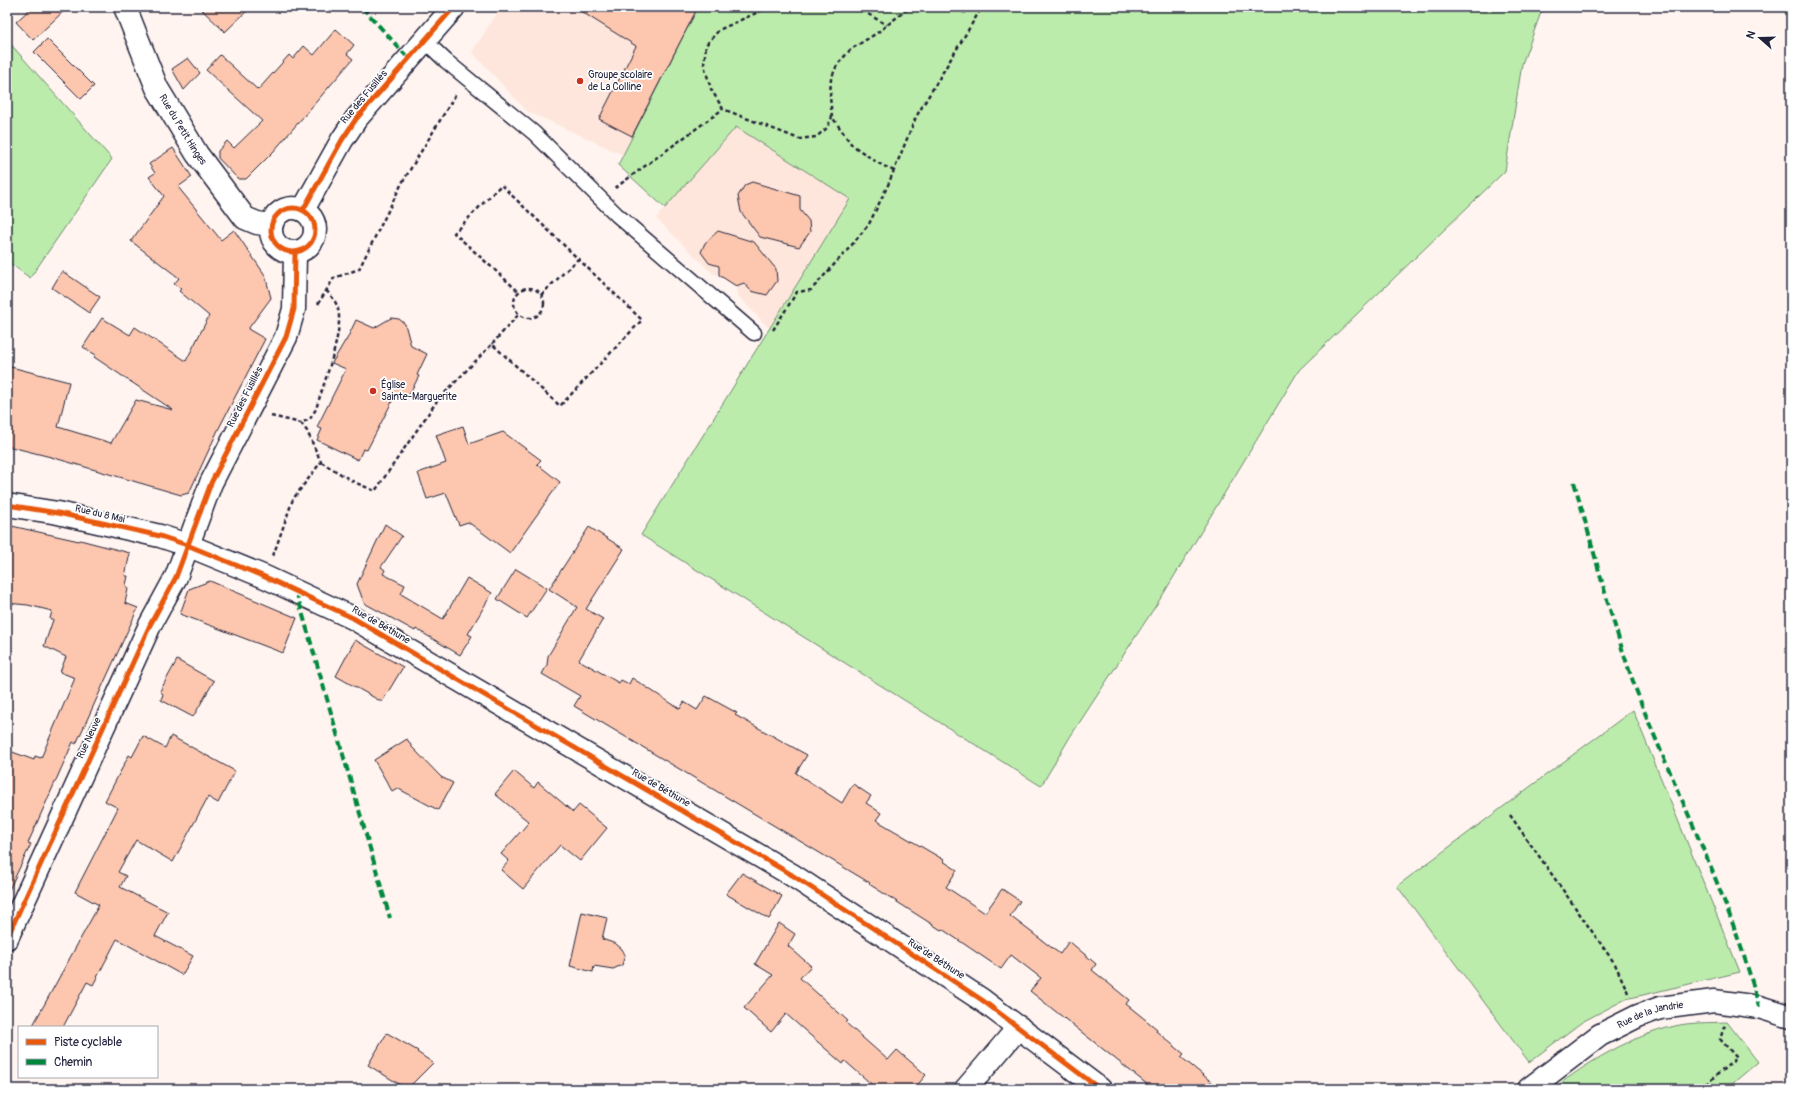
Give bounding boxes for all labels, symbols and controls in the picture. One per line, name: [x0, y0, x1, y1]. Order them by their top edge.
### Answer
north arrow: [1740, 18, 1780, 58]
text: N: [1744, 29, 1759, 40]
street label: Rue des Fusillés: [338, 67, 390, 126]
place label: Groupe scolaire de La Colline: [588, 69, 652, 93]
marker: Groupe scolaire de La Colline: [575, 76, 585, 86]
street label: Rue du Petit Hinges: [156, 92, 209, 168]
street label: Rue des Fusillés: [225, 364, 266, 429]
place label: Église Sainte-Marguerite: [381, 378, 457, 403]
marker: Église Sainte-Marguerite: [368, 386, 378, 396]
street label: Rue du 8 Mai: [74, 502, 126, 526]
street label: Rue de Béthune: [350, 603, 412, 647]
street label: Rue Neuve: [74, 715, 104, 761]
street label: Rue de Béthune: [630, 766, 692, 810]
street label: Rue de Béthune: [905, 936, 967, 982]
street label: Rue de la Jandrie: [1615, 999, 1684, 1031]
legend: [18, 1026, 158, 1078]
text: Piste cyclable: [54, 1035, 122, 1050]
text: Chemin: [54, 1055, 93, 1070]

